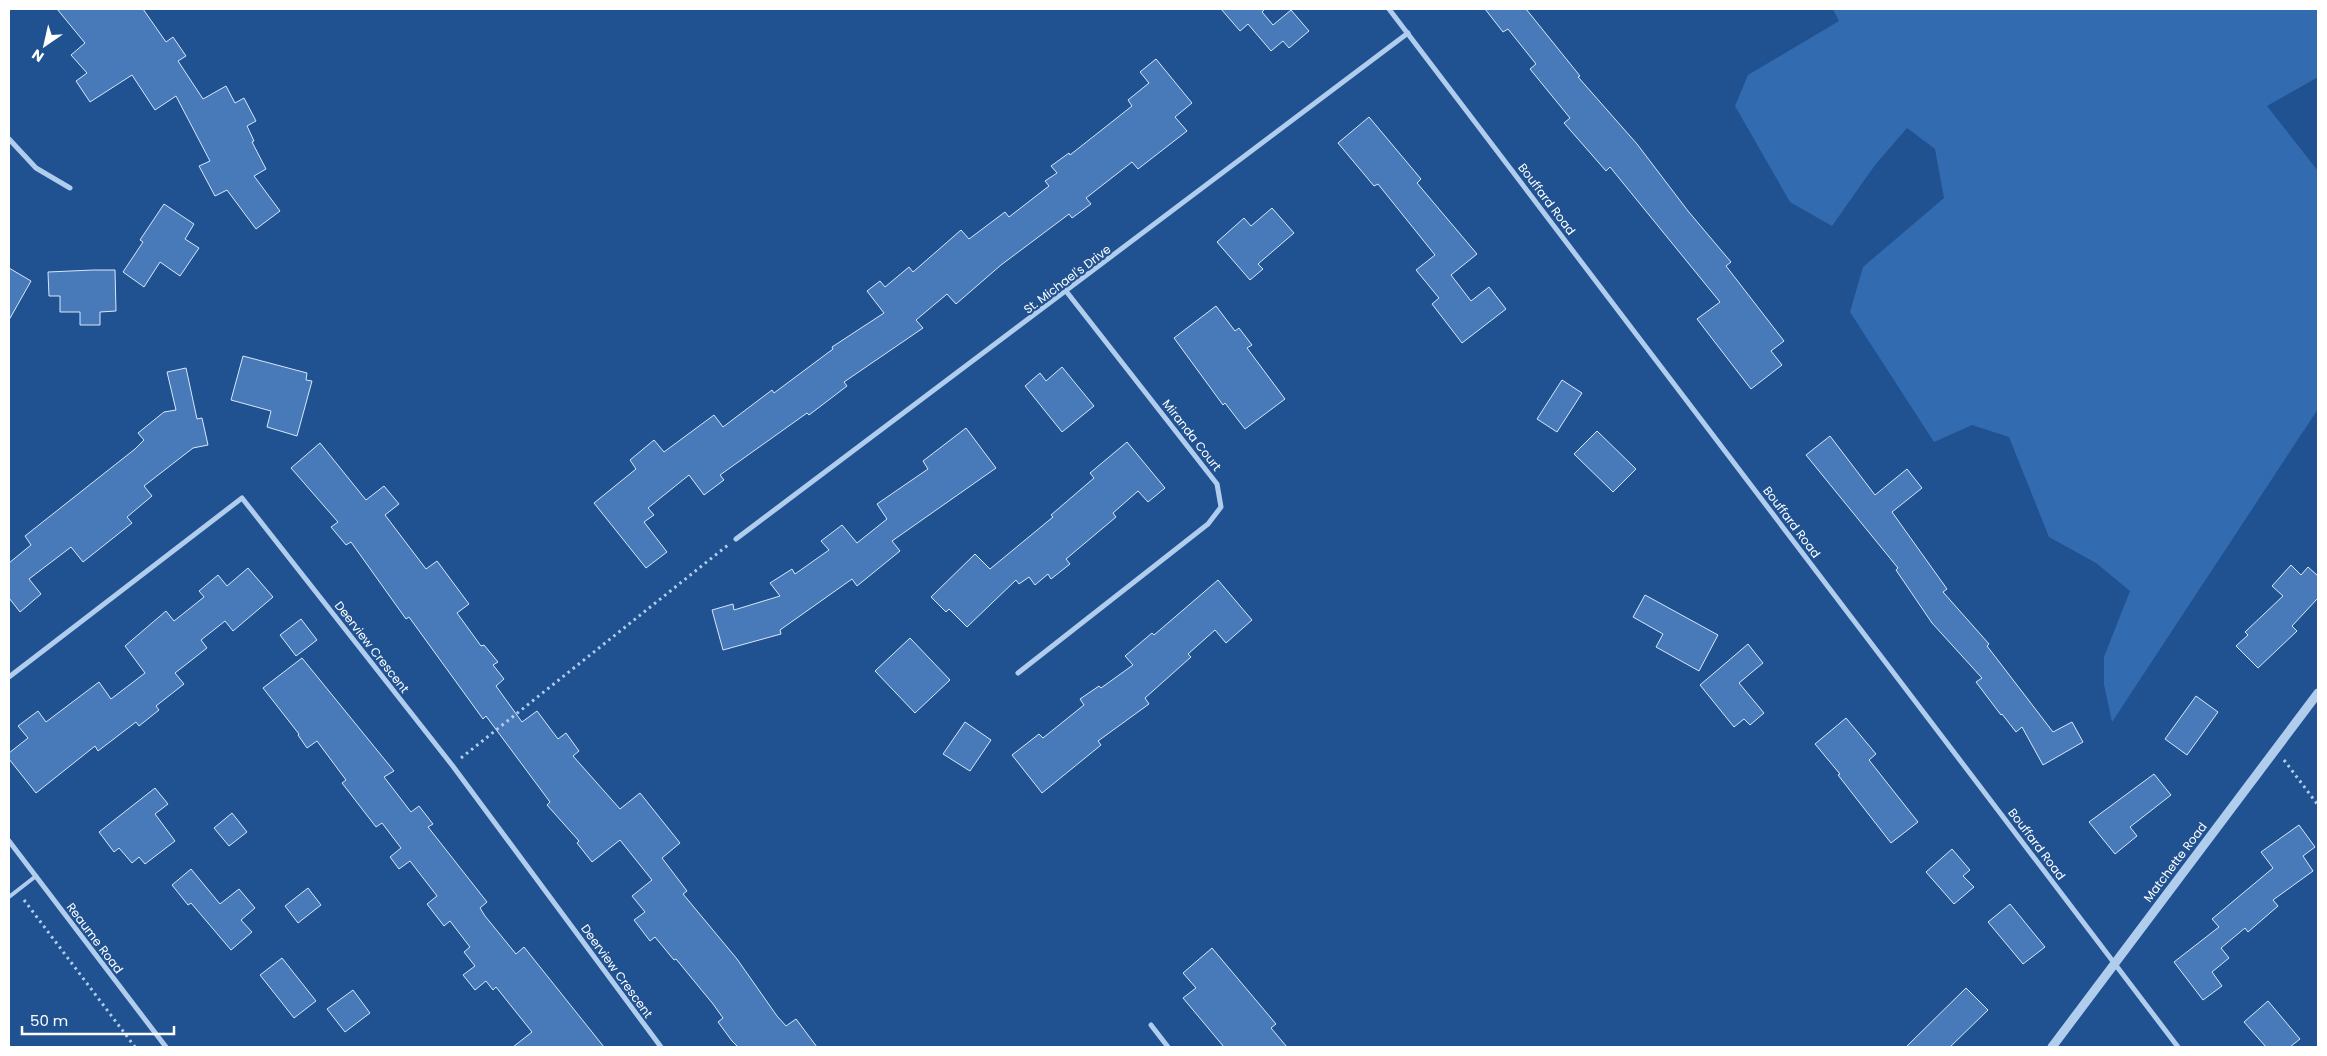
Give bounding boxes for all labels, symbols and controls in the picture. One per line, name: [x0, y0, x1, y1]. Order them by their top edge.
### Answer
north arrow: [20, 20, 70, 70]
text: N: [28, 45, 48, 67]
street label: Bouffard Road: [1514, 160, 1580, 238]
street label: St. Michael's Drive: [1020, 241, 1114, 317]
street label: Miranda Court: [1159, 396, 1225, 474]
street label: Bouffard Road: [1759, 483, 1825, 561]
street label: Deerview Crescent: [331, 598, 413, 696]
street label: Bouffard Road: [2004, 805, 2070, 883]
street label: Matchette Road: [2139, 819, 2211, 905]
street label: Reaume Road: [63, 899, 127, 977]
street label: Deerview Crescent: [577, 921, 657, 1021]
scale bar: [22, 1004, 175, 1036]
text: 50 m: [30, 1010, 68, 1031]

